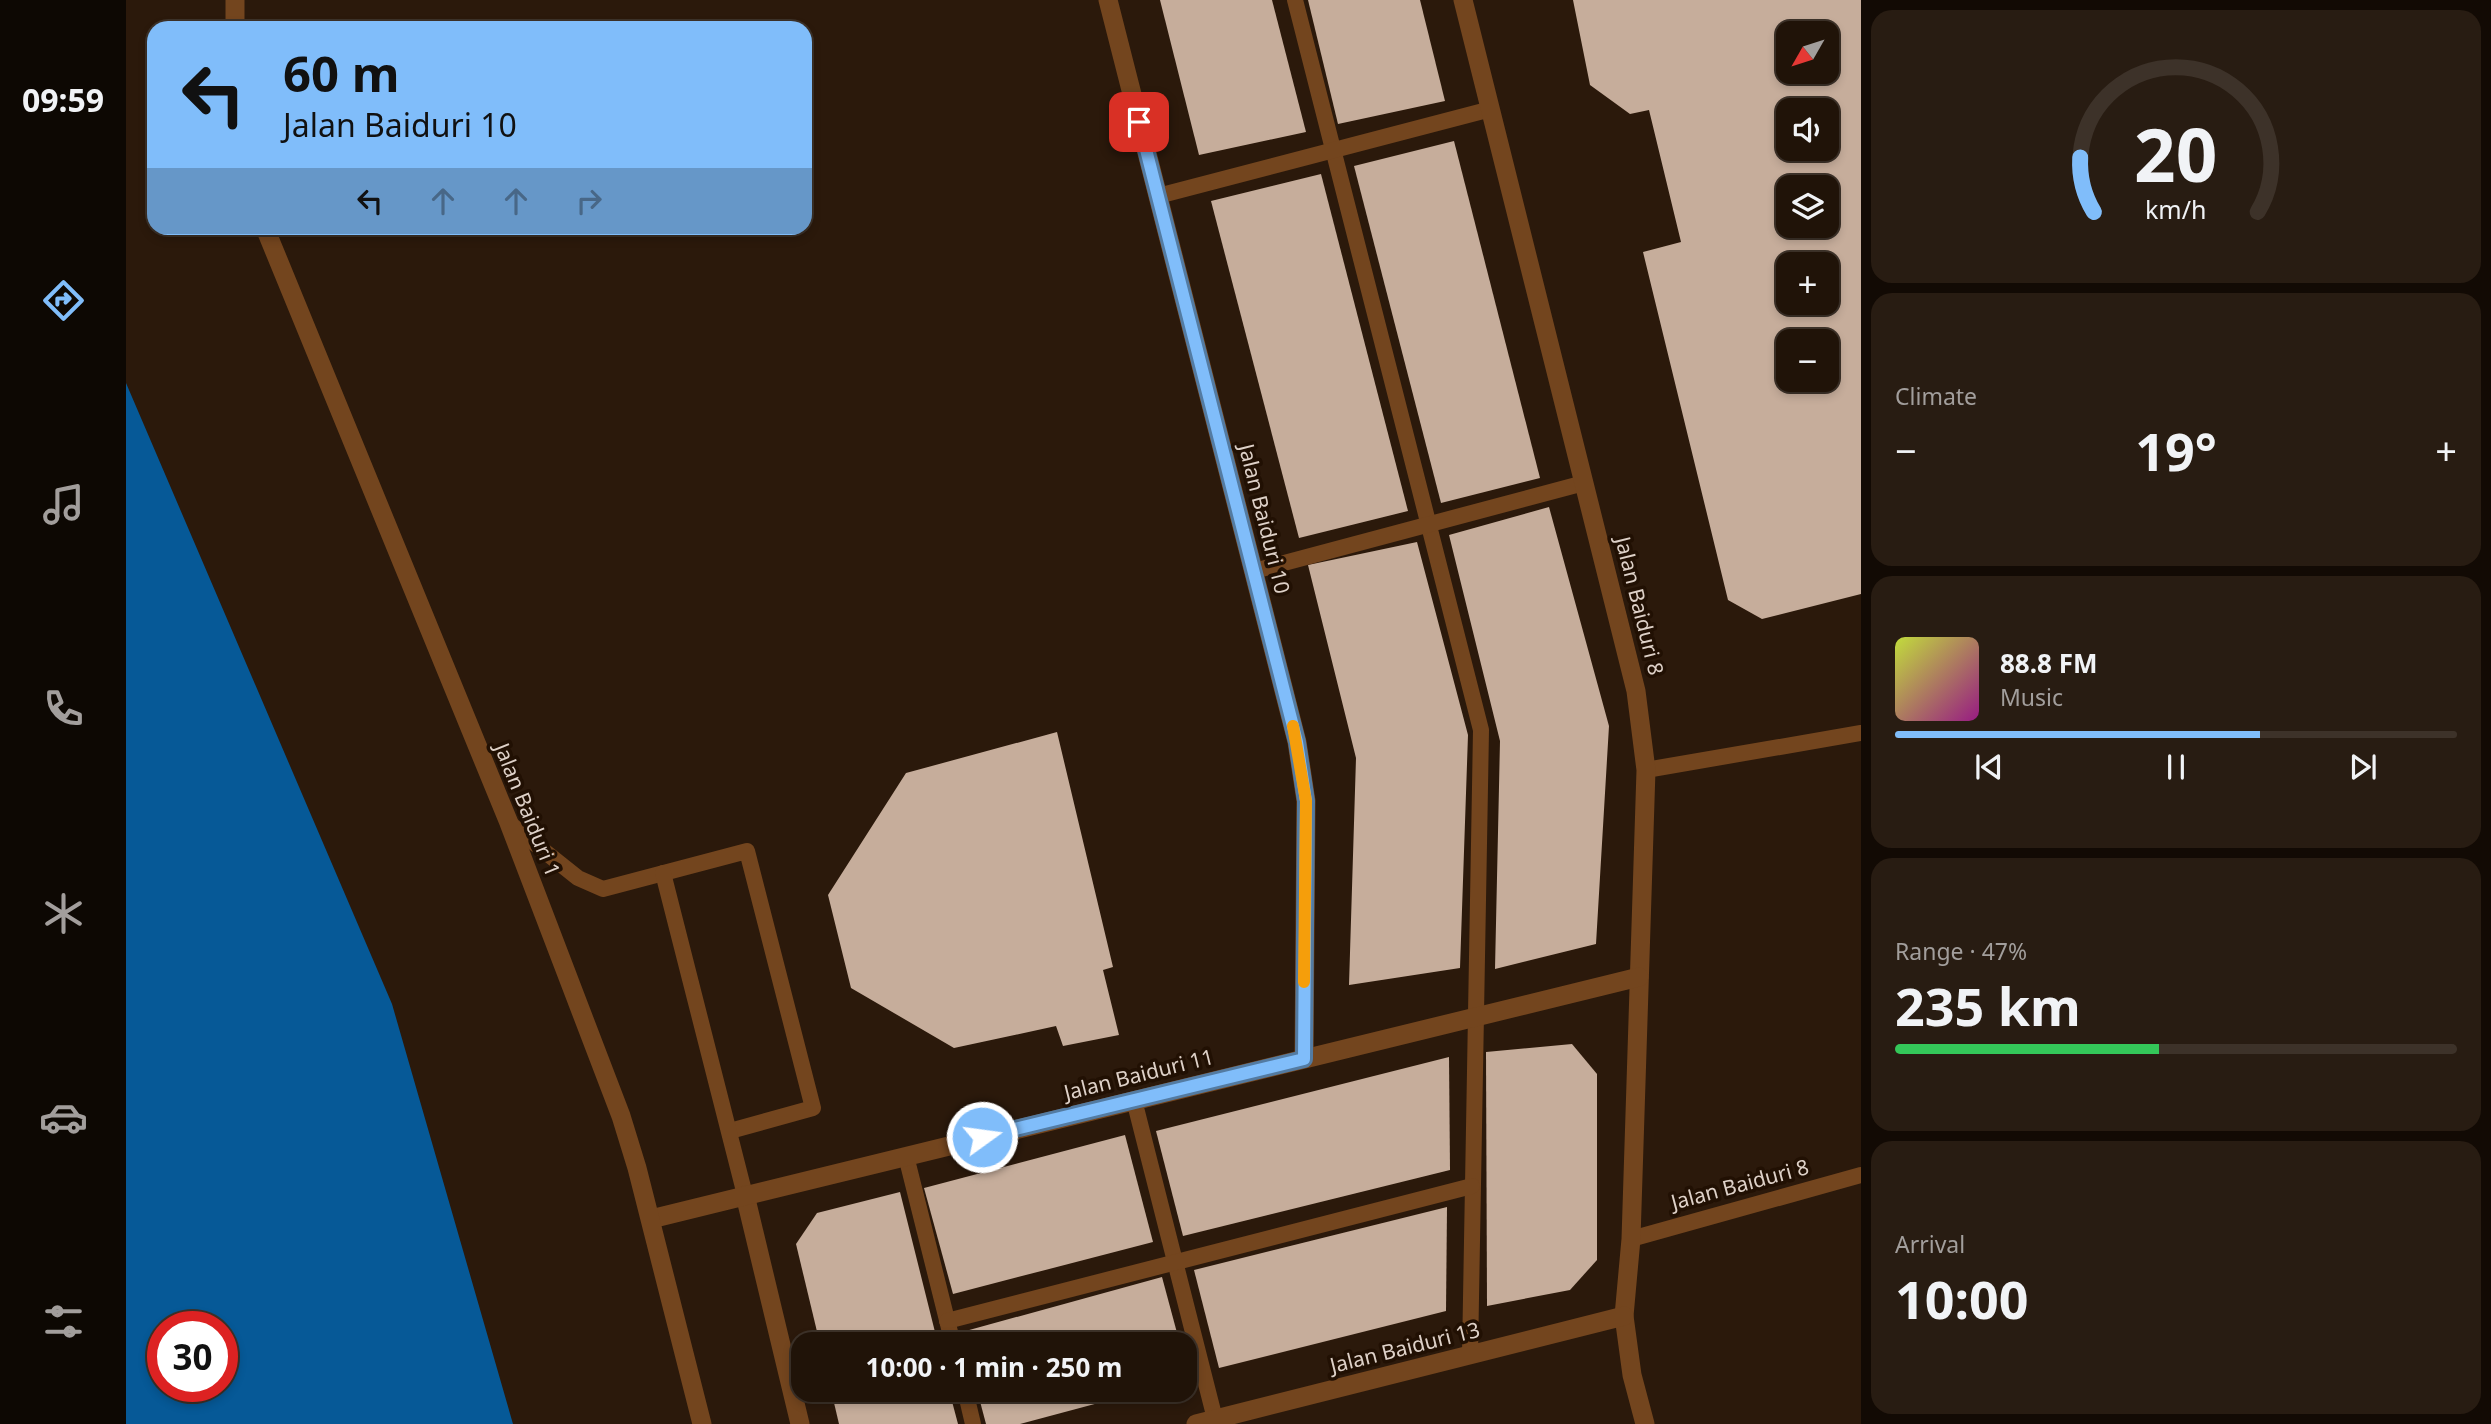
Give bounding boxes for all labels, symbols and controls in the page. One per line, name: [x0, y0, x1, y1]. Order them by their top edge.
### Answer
north arrow: [1776, 21, 1839, 84]
map controls: [1776, 21, 1839, 392]
text: 60 m: [283, 40, 400, 106]
icon: left: [168, 49, 259, 140]
text: 09:59: [22, 78, 104, 121]
pin: [1109, 92, 1169, 152]
button: sound: [1776, 98, 1839, 161]
text: Jalan Baiduri 10: [283, 103, 517, 146]
icon: arrive: [1120, 103, 1158, 141]
text: 20: [2134, 105, 2218, 204]
button: layers: [1776, 175, 1839, 238]
icon: left: [351, 182, 389, 220]
icon: ahead: [424, 182, 462, 220]
icon: ahead: [497, 182, 535, 220]
icon: right: [570, 182, 608, 220]
text: km/h: [2145, 192, 2207, 226]
button: +: [1776, 252, 1839, 315]
icon: directions: [39, 276, 88, 325]
button: −: [1776, 329, 1839, 392]
text: Climate: [1895, 380, 1977, 412]
text: 19°: [2135, 415, 2217, 486]
text: −: [1895, 424, 1917, 476]
text: +: [2435, 424, 2457, 476]
street label: Jalan Baiduri 10: [1232, 439, 1297, 597]
icon: music: [39, 480, 88, 529]
street label: Jalan Baiduri 8: [1609, 532, 1671, 678]
text: 88.8 FM: [2000, 645, 2097, 681]
text: Music: [2000, 681, 2063, 713]
icon: phone: [39, 684, 88, 733]
street label: Jalan Baiduri 1: [488, 737, 567, 880]
icon: previous: [1970, 748, 2008, 786]
icon: pause: [2157, 748, 2195, 786]
icon: next: [2344, 748, 2382, 786]
icon: climate: [39, 889, 88, 938]
text: Range · 47%: [1895, 935, 2027, 967]
text: 235 km: [1895, 970, 2081, 1041]
street label: Jalan Baiduri 11: [1059, 1042, 1217, 1107]
icon: car: [39, 1093, 88, 1142]
position arrow: [945, 1100, 1019, 1174]
street label: Jalan Baiduri 8: [1666, 1152, 1812, 1216]
text: Arrival: [1895, 1228, 1965, 1260]
text: 10:00: [1895, 1263, 2029, 1334]
icon: filters: [39, 1297, 88, 1346]
speed limit sign: 30: [147, 1311, 238, 1402]
street label: Jalan Baiduri 13: [1325, 1315, 1483, 1380]
text: 10:00 · 1 min · 250 m: [866, 1349, 1122, 1385]

